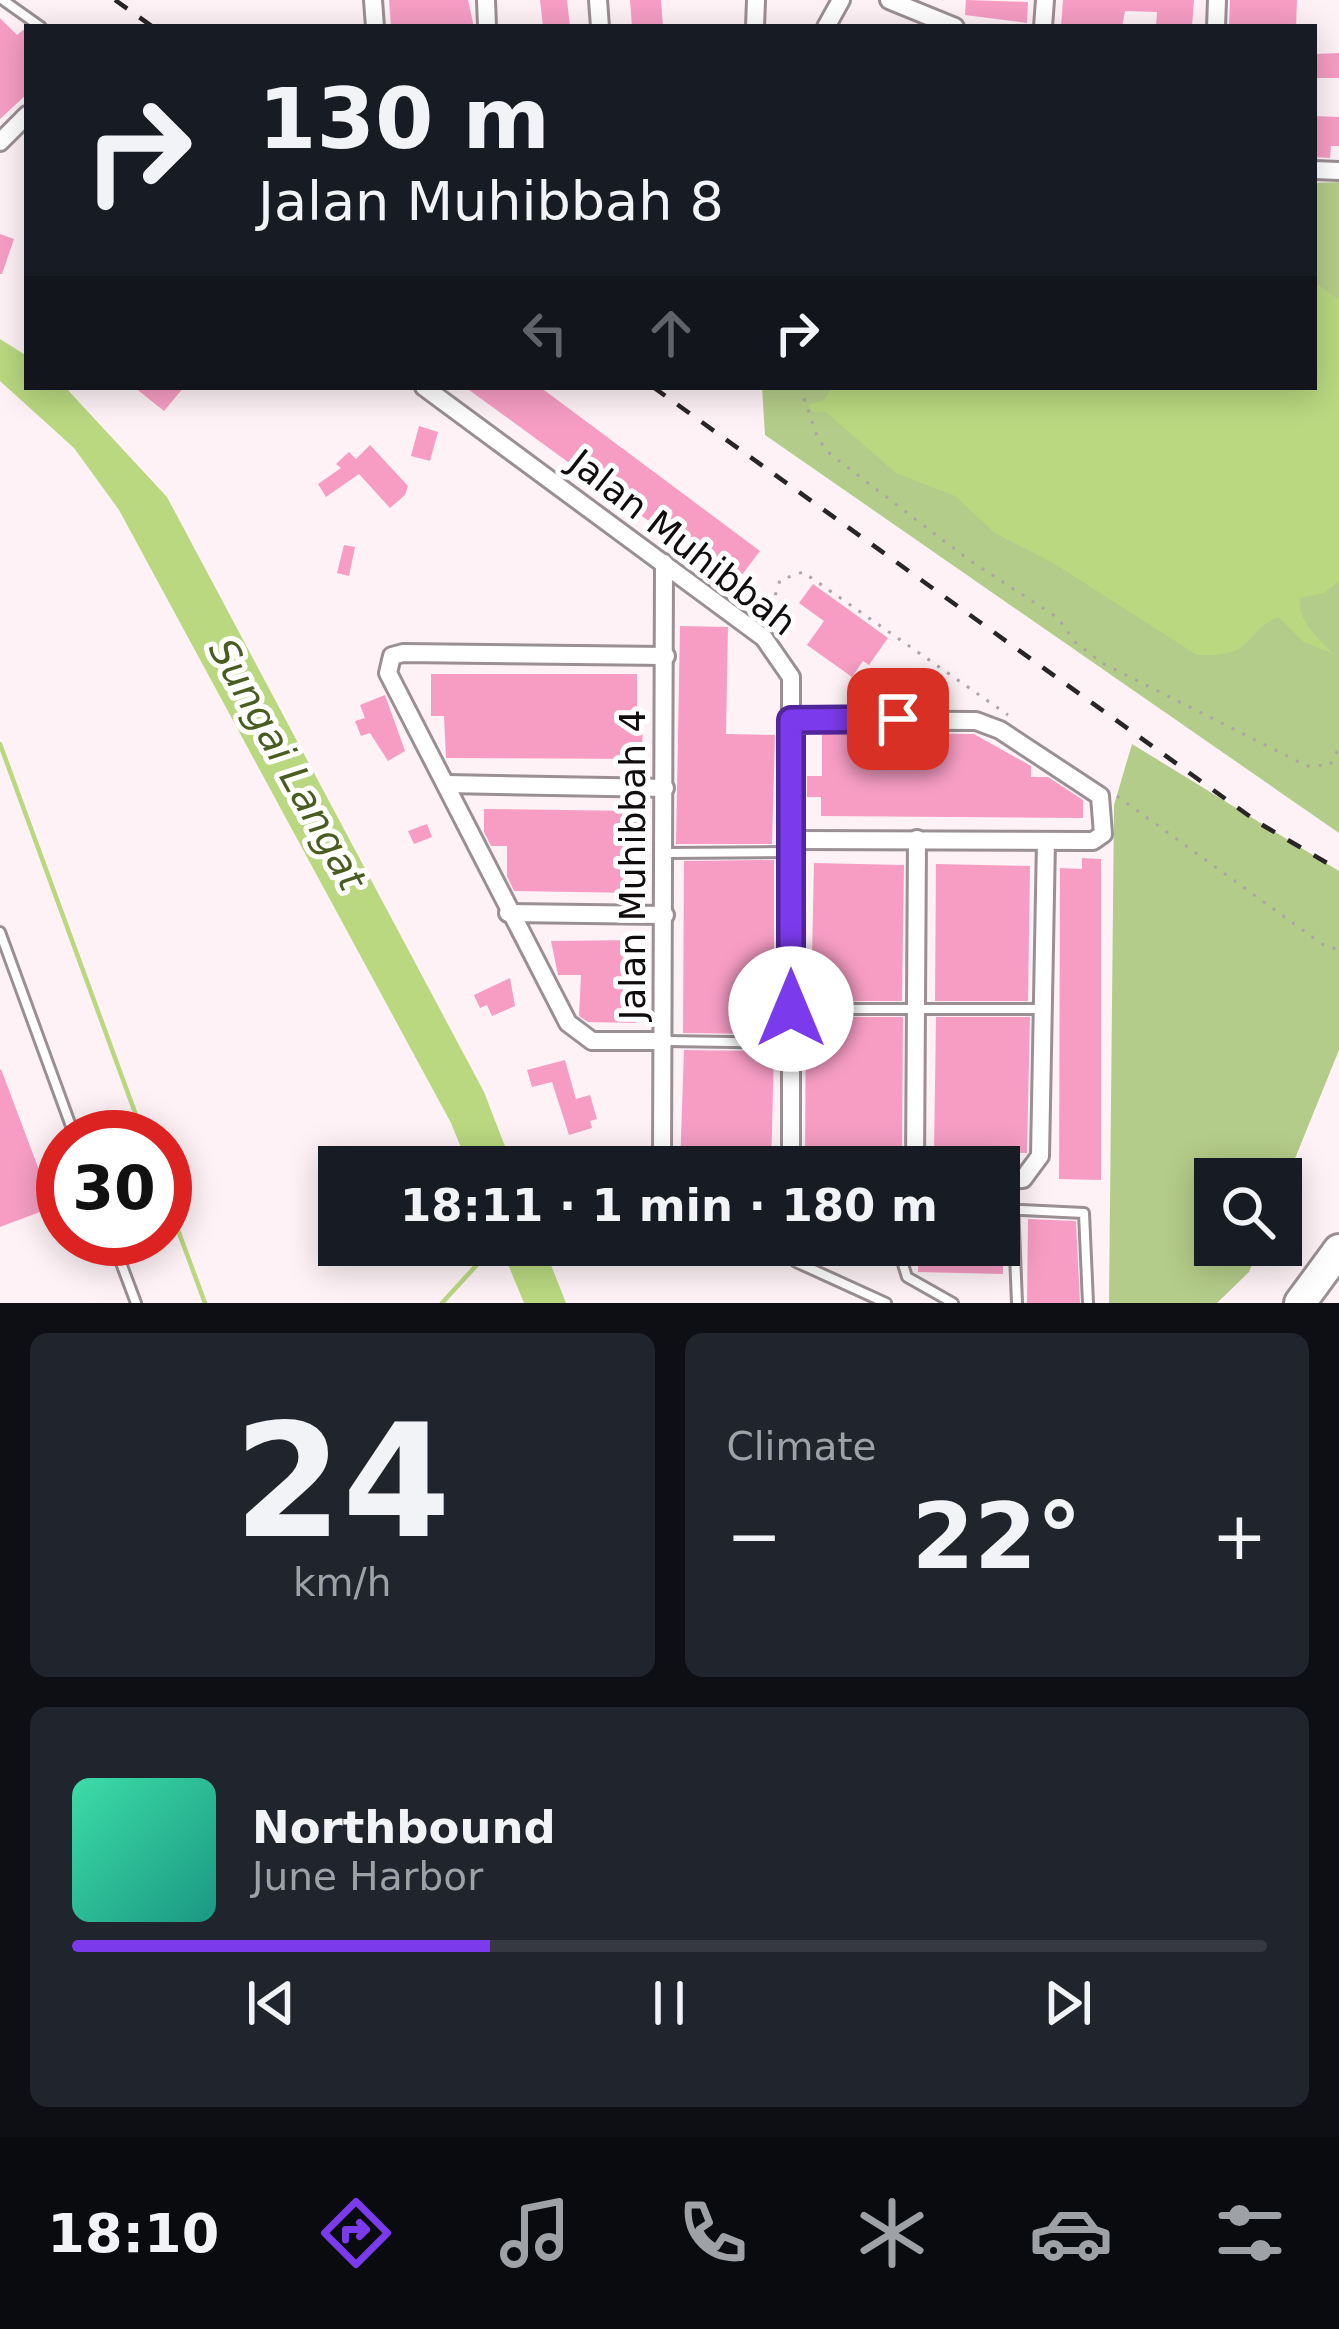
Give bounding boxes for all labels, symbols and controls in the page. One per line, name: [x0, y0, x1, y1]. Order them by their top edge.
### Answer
text: 130 m: [258, 70, 550, 168]
icon: right: [60, 72, 216, 228]
text: Jalan Muhibbah 8: [258, 170, 724, 233]
icon: left: [512, 300, 578, 366]
icon: ahead: [638, 300, 704, 366]
icon: right: [764, 300, 830, 366]
street label: Jalan Muhibbah: [560, 440, 804, 644]
water label: Sungai Langat: [200, 631, 376, 899]
pin: [847, 668, 949, 770]
icon: arrive: [865, 686, 931, 752]
street label: Jalan Muhibbah 4: [612, 710, 653, 1022]
position arrow: [728, 946, 854, 1072]
speed limit sign: 30: [36, 1110, 192, 1266]
map controls: [1194, 1158, 1302, 1266]
button: search: [1194, 1158, 1302, 1266]
text: 18:11 · 1 min · 180 m: [400, 1179, 938, 1232]
text: 24: [234, 1391, 451, 1573]
text: Climate: [727, 1424, 877, 1469]
text: 22°: [912, 1484, 1082, 1589]
text: −: [727, 1498, 782, 1575]
text: +: [1212, 1498, 1267, 1575]
text: km/h: [293, 1560, 391, 1605]
text: Northbound: [252, 1801, 556, 1854]
text: June Harbor: [252, 1854, 483, 1899]
icon: previous: [238, 1970, 304, 2036]
icon: pause: [636, 1970, 702, 2036]
icon: next: [1035, 1970, 1101, 2036]
icon: directions: [314, 2191, 398, 2275]
icon: music: [493, 2191, 577, 2275]
icon: phone: [671, 2191, 755, 2275]
icon: climate: [850, 2191, 934, 2275]
icon: car: [1029, 2191, 1113, 2275]
icon: filters: [1208, 2191, 1292, 2275]
text: 18:10: [47, 2202, 219, 2265]

